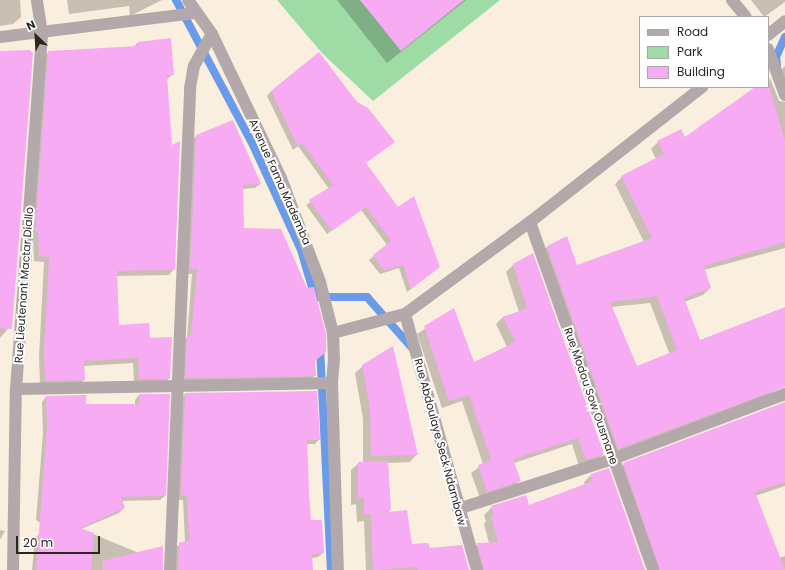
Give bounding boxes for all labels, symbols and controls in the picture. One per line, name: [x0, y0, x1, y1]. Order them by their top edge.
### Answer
north arrow: [16, 16, 56, 56]
text: N: [24, 16, 38, 34]
legend: [639, 16, 769, 88]
text: Road: [677, 23, 708, 40]
text: Park: [677, 43, 703, 60]
text: Building: [677, 63, 725, 80]
street label: Avenue Fama Mademba: [246, 117, 314, 247]
street label: Rue Lieutenant Mactar Diallo: [12, 206, 36, 364]
street label: Rue Modou Sow Ousmane: [561, 326, 621, 466]
street label: Rue Abdoulaye Seck Ndambaw: [411, 357, 469, 527]
scale bar: [18, 528, 102, 554]
text: 20 m: [23, 534, 53, 551]

